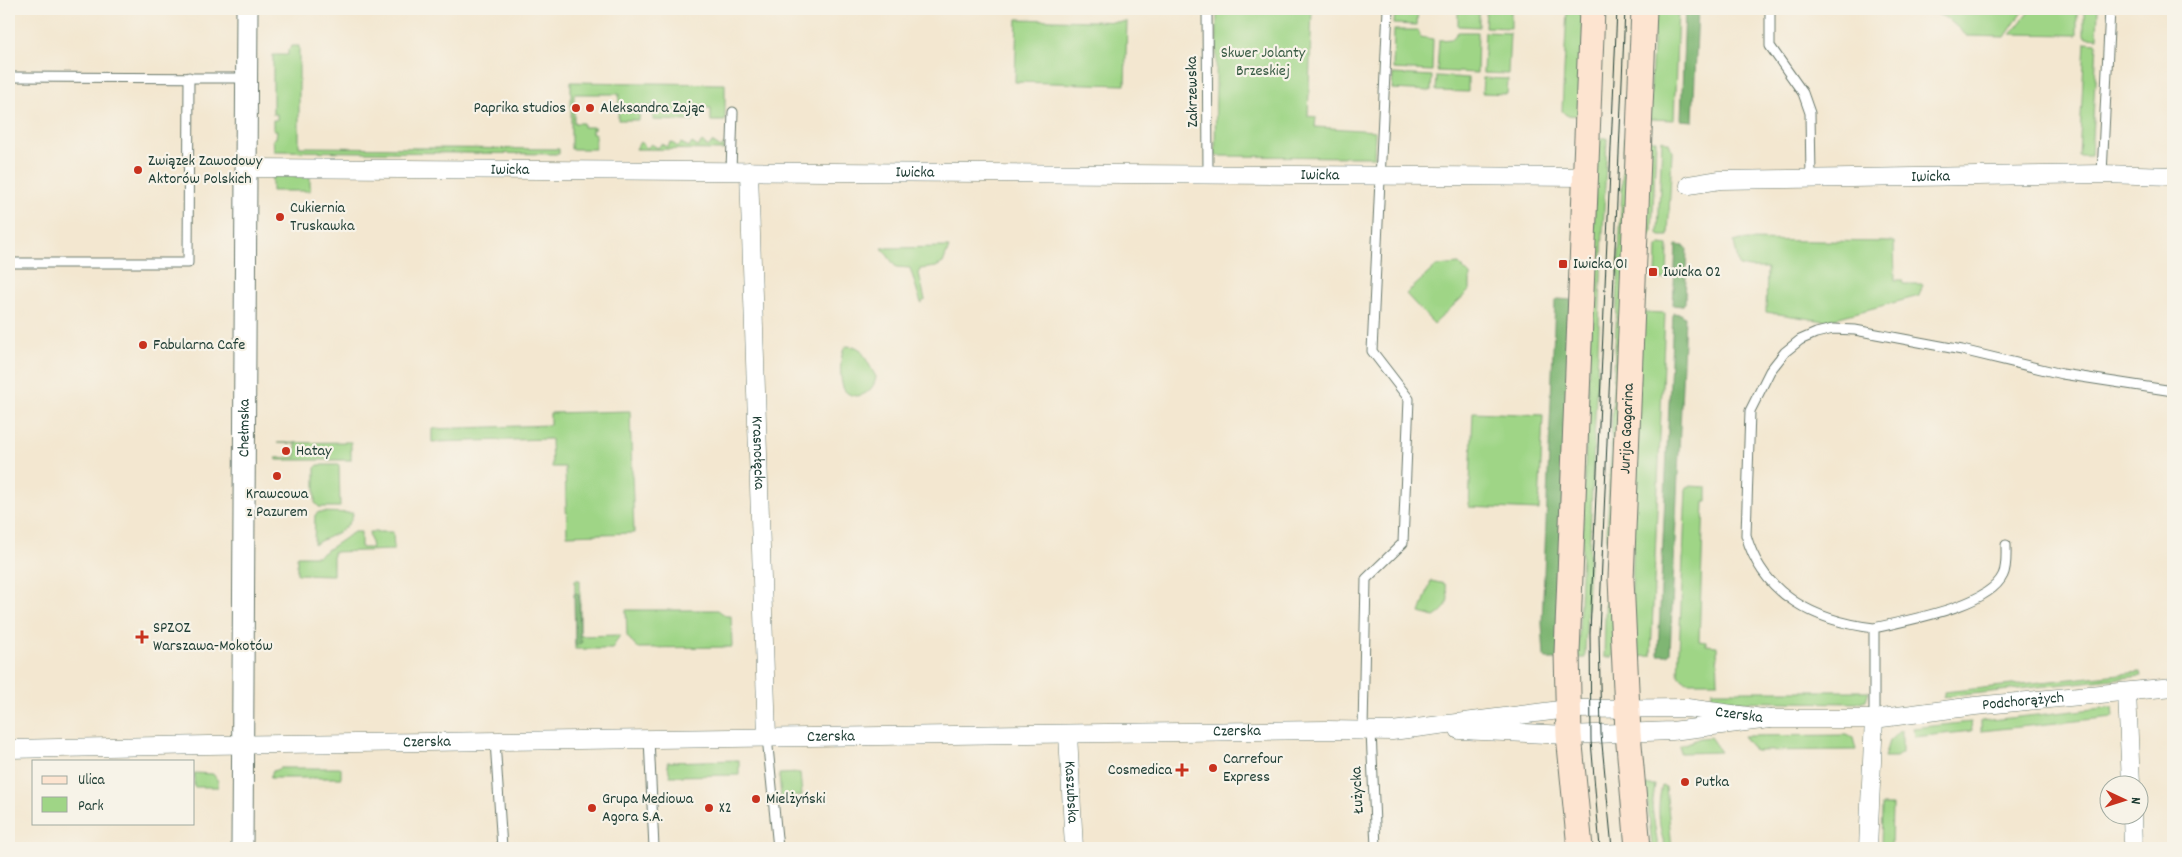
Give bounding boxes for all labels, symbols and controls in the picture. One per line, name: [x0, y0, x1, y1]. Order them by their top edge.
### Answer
park label: Skwer Jolanty Brzeskiej: [1221, 42, 1306, 83]
street label: Zakrzewska: [1181, 56, 1205, 128]
place label: Paprika studios: [473, 97, 566, 120]
place label: Aleksandra Zając: [600, 97, 705, 120]
marker: Paprika studios: [570, 102, 582, 114]
marker: Aleksandra Zając: [584, 102, 596, 114]
place label: Związek Zawodowy Aktorów Polskich: [148, 150, 263, 191]
street label: Iwicka: [491, 158, 530, 181]
street label: Iwicka: [896, 161, 935, 184]
marker: Związek Zawodowy Aktorów Polskich: [132, 164, 144, 176]
street label: Iwicka: [1301, 164, 1340, 187]
street label: Iwicka: [1911, 165, 1951, 188]
place label: Cukiernia Truskawka: [290, 197, 355, 238]
marker: Cukiernia Truskawka: [274, 211, 286, 223]
place label: Iwicka 01: [1573, 253, 1628, 276]
marker: Iwicka 01: [1557, 258, 1569, 270]
place label: Iwicka 02: [1663, 261, 1721, 284]
marker: Iwicka 02: [1647, 266, 1659, 278]
place label: Fabularna Cafe: [153, 334, 245, 357]
marker: Fabularna Cafe: [137, 339, 149, 351]
street label: Jurija Gagarina: [1614, 382, 1640, 475]
street label: Chełmska: [233, 398, 256, 457]
street label: Krasnołęcka: [745, 416, 771, 491]
place label: Hatay: [296, 440, 332, 463]
marker: Hatay: [280, 445, 292, 457]
marker: Krawcowa z Pazurem: [271, 470, 283, 482]
place label: Krawcowa z Pazurem: [246, 483, 309, 524]
place label: SPZOZ Warszawa-Mokotów: [153, 617, 273, 658]
marker: SPZOZ Warszawa-Mokotów: [135, 630, 149, 644]
street label: Podchorążych: [1981, 686, 2065, 717]
street label: Czerska: [1714, 700, 1765, 729]
street label: Czerska: [1213, 719, 1261, 743]
street label: Czerska: [807, 725, 855, 748]
street label: Czerska: [403, 730, 451, 754]
place label: Carrefour Express: [1223, 748, 1283, 789]
place label: Cosmedica: [1108, 759, 1172, 782]
legend: [32, 760, 195, 824]
street label: Kaszubska: [1058, 760, 1084, 824]
marker: Carrefour Express: [1207, 762, 1219, 774]
marker: Cosmedica: [1176, 764, 1188, 776]
street label: Łużycka: [1345, 766, 1371, 815]
text: Ulica: [78, 770, 106, 792]
place label: Putka: [1695, 771, 1730, 794]
north arrow: [2100, 774, 2150, 824]
marker: Putka: [1679, 776, 1691, 788]
place label: Grupa Mediowa Agora S.A.: [602, 788, 694, 829]
place label: Mielżyński: [766, 788, 825, 811]
marker: Mielżyński: [750, 793, 762, 805]
text: Park: [78, 796, 104, 818]
place label: X2: [719, 797, 732, 820]
text: N: [2125, 797, 2145, 805]
marker: Grupa Mediowa Agora S.A.: [586, 802, 598, 814]
marker: X2: [703, 802, 715, 814]

